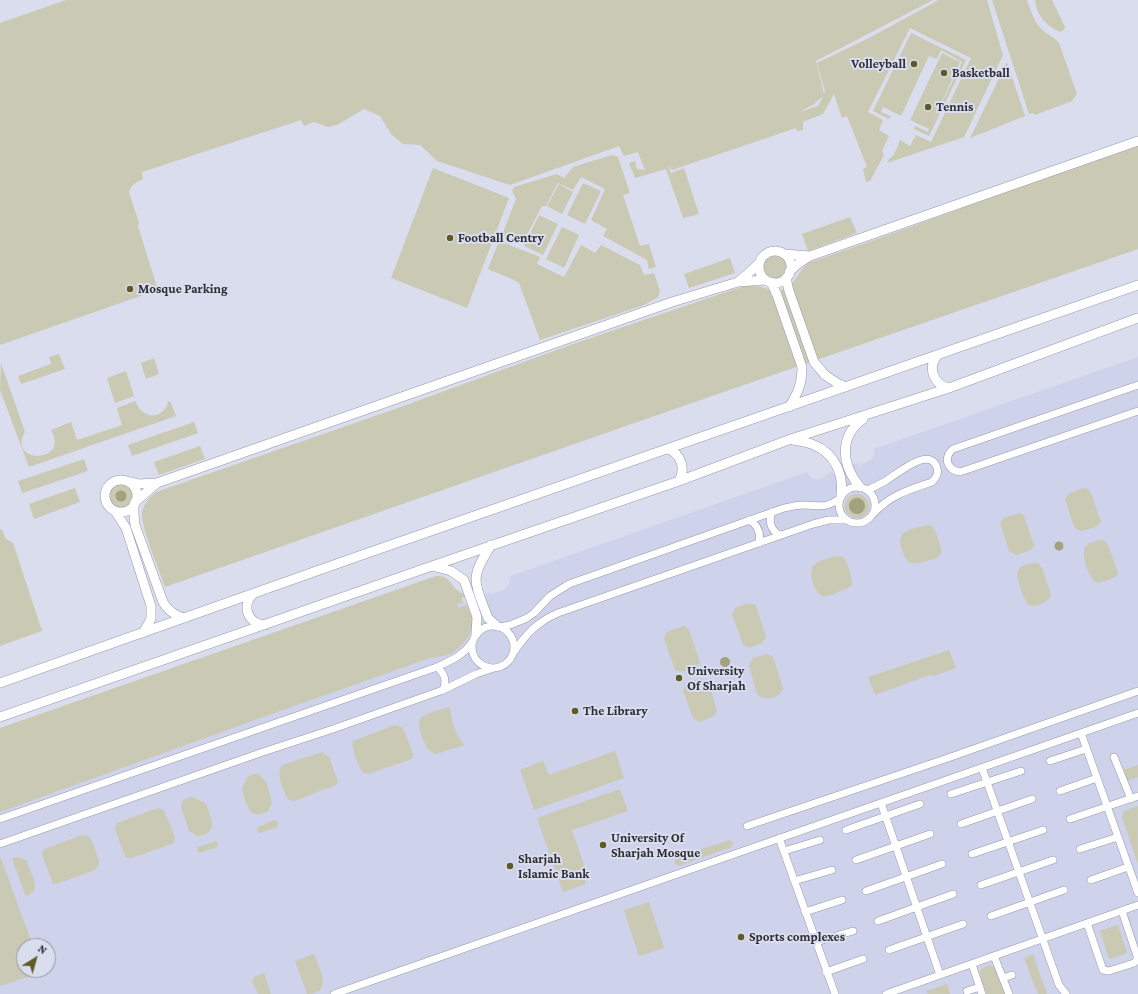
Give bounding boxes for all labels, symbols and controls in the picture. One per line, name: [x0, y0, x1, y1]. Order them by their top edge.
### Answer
place label: Volleyball: [851, 56, 906, 72]
marker: Volleyball: [909, 59, 919, 69]
place label: Basketball: [952, 65, 1010, 81]
marker: Basketball: [939, 68, 949, 78]
place label: Tennis: [936, 99, 973, 115]
marker: Tennis: [923, 102, 933, 112]
place label: Football Centry: [458, 230, 544, 246]
marker: Football Centry: [445, 233, 455, 243]
place label: Mosque Parking: [138, 281, 228, 297]
marker: Mosque Parking: [125, 284, 135, 294]
place label: University Of Sharjah: [687, 663, 746, 694]
marker: University Of Sharjah: [674, 673, 684, 683]
place label: The Library: [583, 703, 648, 719]
marker: The Library: [570, 706, 580, 716]
place label: University Of Sharjah Mosque: [611, 830, 700, 861]
marker: University Of Sharjah Mosque: [598, 840, 608, 850]
place label: Sharjah Islamic Bank: [518, 851, 589, 882]
marker: Sharjah Islamic Bank: [505, 861, 515, 871]
place label: Sports complexes: [749, 929, 845, 945]
marker: Sports complexes: [736, 932, 746, 942]
north arrow: [16, 938, 56, 978]
text: N: [36, 942, 49, 956]

